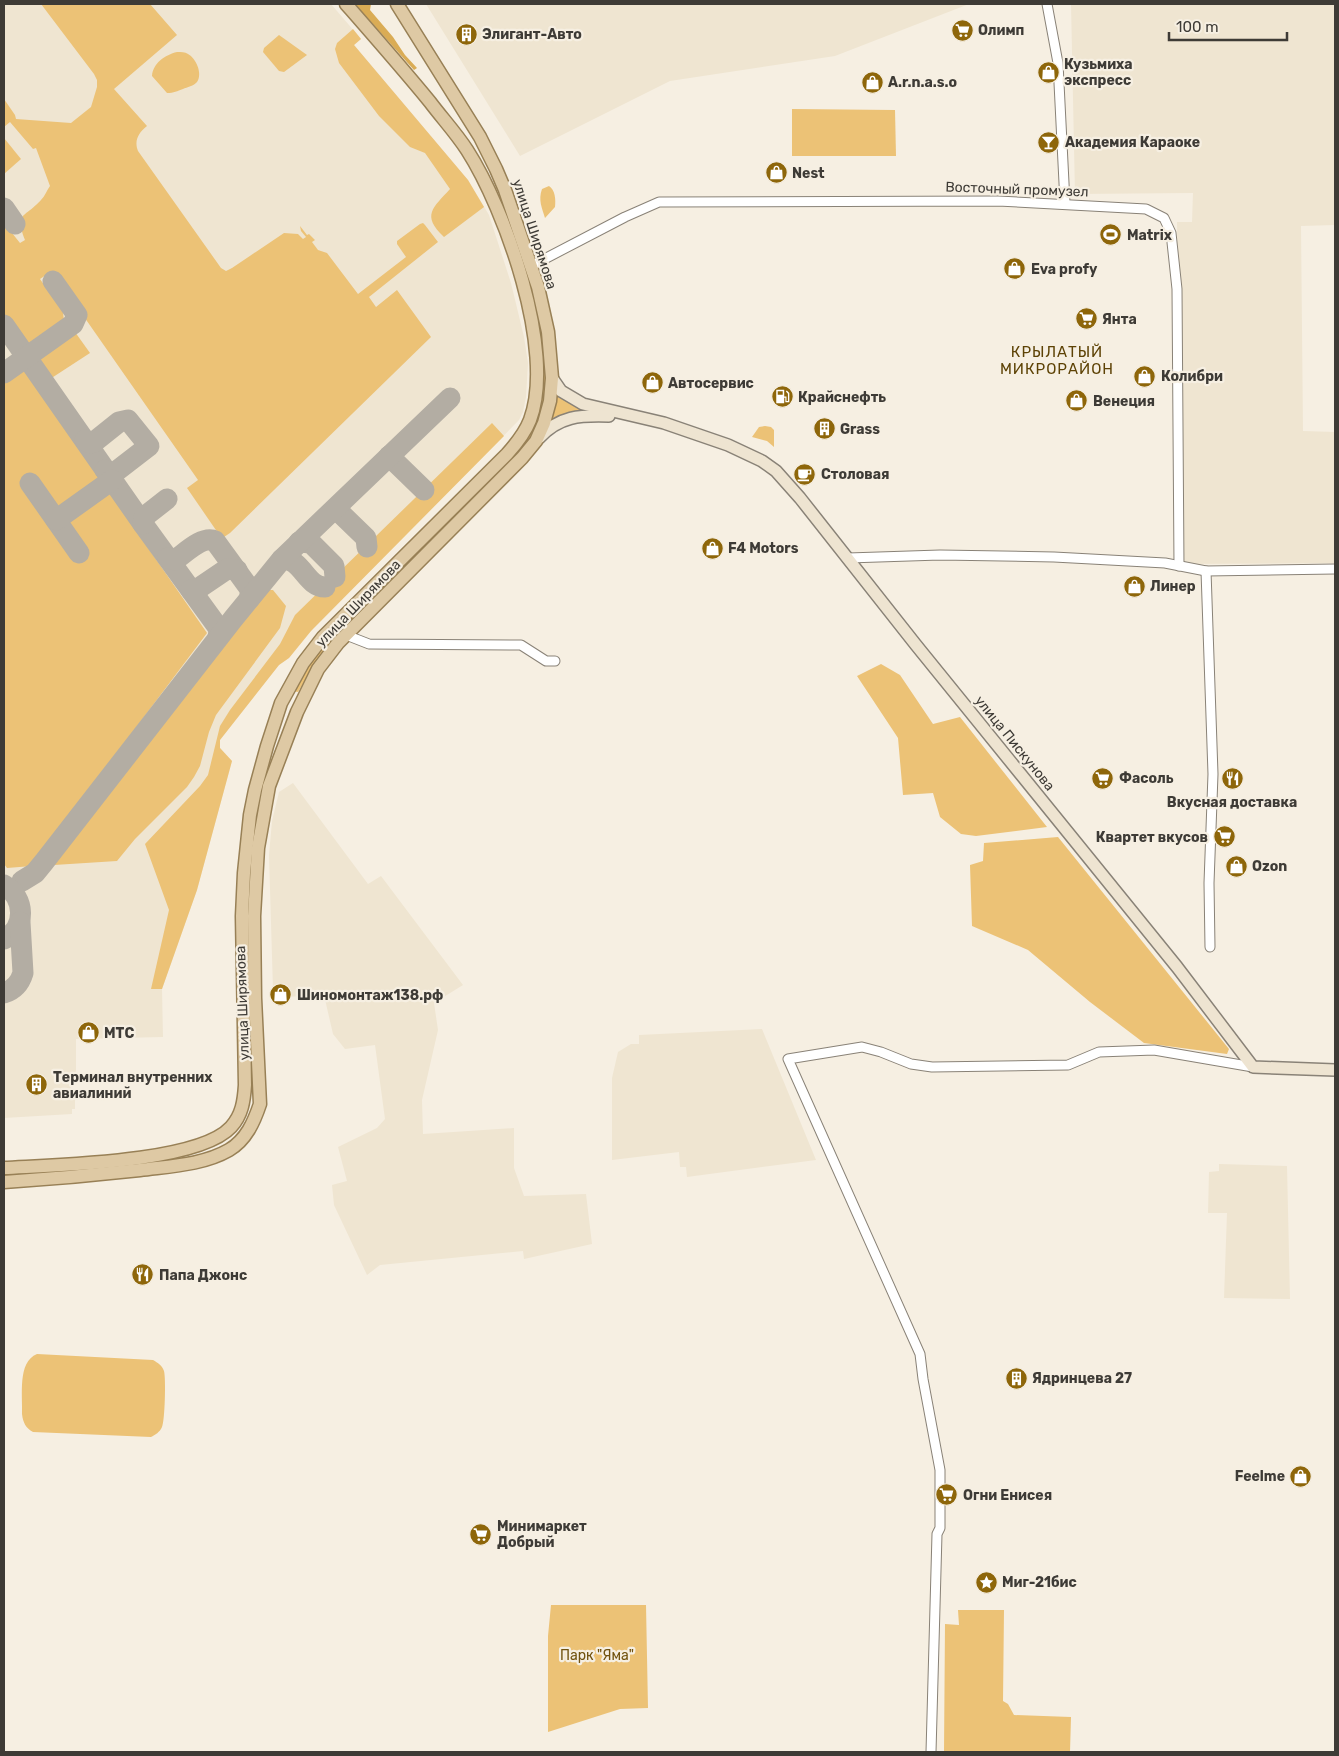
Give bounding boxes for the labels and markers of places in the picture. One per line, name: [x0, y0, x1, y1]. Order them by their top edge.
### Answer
supermarket icon: Олимп: [950, 18, 974, 42]
building icon: Элигант-Авто: [454, 22, 478, 46]
place label: Олимп: [978, 22, 1024, 39]
place label: Элигант-Авто: [482, 26, 582, 43]
place label: Кузьмиха экспресс: [1064, 56, 1133, 89]
shop icon: Кузьмиха экспресс: [1036, 60, 1060, 84]
shop icon: A.r.n.a.s.o: [860, 70, 884, 94]
place label: A.r.n.a.s.o: [888, 74, 957, 91]
bar icon: Академия Караоке: [1037, 130, 1061, 154]
place label: Академия Караоке: [1065, 134, 1200, 151]
shop icon: Nest: [764, 161, 788, 185]
place label: Nest: [792, 165, 825, 182]
sports icon: Matrix: [1099, 223, 1123, 247]
place label: Matrix: [1127, 227, 1173, 244]
shop icon: Eva profy: [1003, 257, 1027, 281]
place label: Eva profy: [1031, 261, 1098, 278]
supermarket icon: Янта: [1074, 307, 1098, 331]
place label: Янта: [1102, 311, 1137, 328]
shop icon: Колибри: [1133, 364, 1157, 388]
place label: Колибри: [1161, 368, 1223, 385]
shop icon: Автосервис: [640, 371, 664, 395]
place label: Автосервис: [668, 375, 754, 392]
fuel station icon: Крайснефть: [770, 385, 794, 409]
place label: Крайснефть: [798, 389, 886, 406]
shop icon: Венеция: [1065, 389, 1089, 413]
place label: Венеция: [1093, 393, 1155, 410]
building icon: Grass: [812, 417, 836, 441]
place label: Grass: [840, 421, 880, 438]
cafe icon: Столовая: [793, 462, 817, 486]
place label: Столовая: [821, 466, 889, 483]
shop icon: F4 Motors: [700, 536, 724, 560]
place label: F4 Motors: [728, 540, 799, 557]
shop icon: Линер: [1122, 574, 1146, 598]
place label: Линер: [1150, 578, 1196, 595]
supermarket icon: Фасоль: [1091, 766, 1115, 790]
restaurant icon: Вкусная доставка: [1220, 767, 1244, 791]
place label: Фасоль: [1119, 770, 1174, 787]
place label: Вкусная доставка: [1167, 794, 1297, 811]
supermarket icon: Квартет вкусов: [1212, 825, 1236, 849]
place label: Квартет вкусов: [1096, 829, 1208, 846]
shop icon: Ozon: [1224, 854, 1248, 878]
place label: Ozon: [1252, 858, 1287, 875]
shop icon: Шиномонтаж138.рф: [269, 983, 293, 1007]
place label: Шиномонтаж138.рф: [297, 987, 443, 1004]
shop icon: МТС: [76, 1021, 100, 1045]
place label: МТС: [104, 1025, 134, 1042]
place label: Терминал внутренних авиалиний: [53, 1069, 213, 1102]
building icon: Терминал внутренних авиалиний: [25, 1073, 49, 1097]
restaurant icon: Папа Джонс: [131, 1263, 155, 1287]
place label: Папа Джонс: [159, 1267, 247, 1284]
building icon: Ядринцева 27: [1004, 1366, 1028, 1390]
place label: Ядринцева 27: [1032, 1370, 1132, 1387]
shop icon: Feelme: [1289, 1464, 1313, 1488]
place label: Feelme: [1235, 1468, 1285, 1485]
supermarket icon: Огни Енисея: [935, 1483, 959, 1507]
place label: Огни Енисея: [963, 1487, 1052, 1504]
place label: Минимаркет Добрый: [497, 1518, 587, 1551]
supermarket icon: Минимаркет Добрый: [469, 1522, 493, 1546]
place icon: Миг-21бис: [974, 1570, 998, 1594]
place label: Миг-21бис: [1002, 1574, 1077, 1591]

